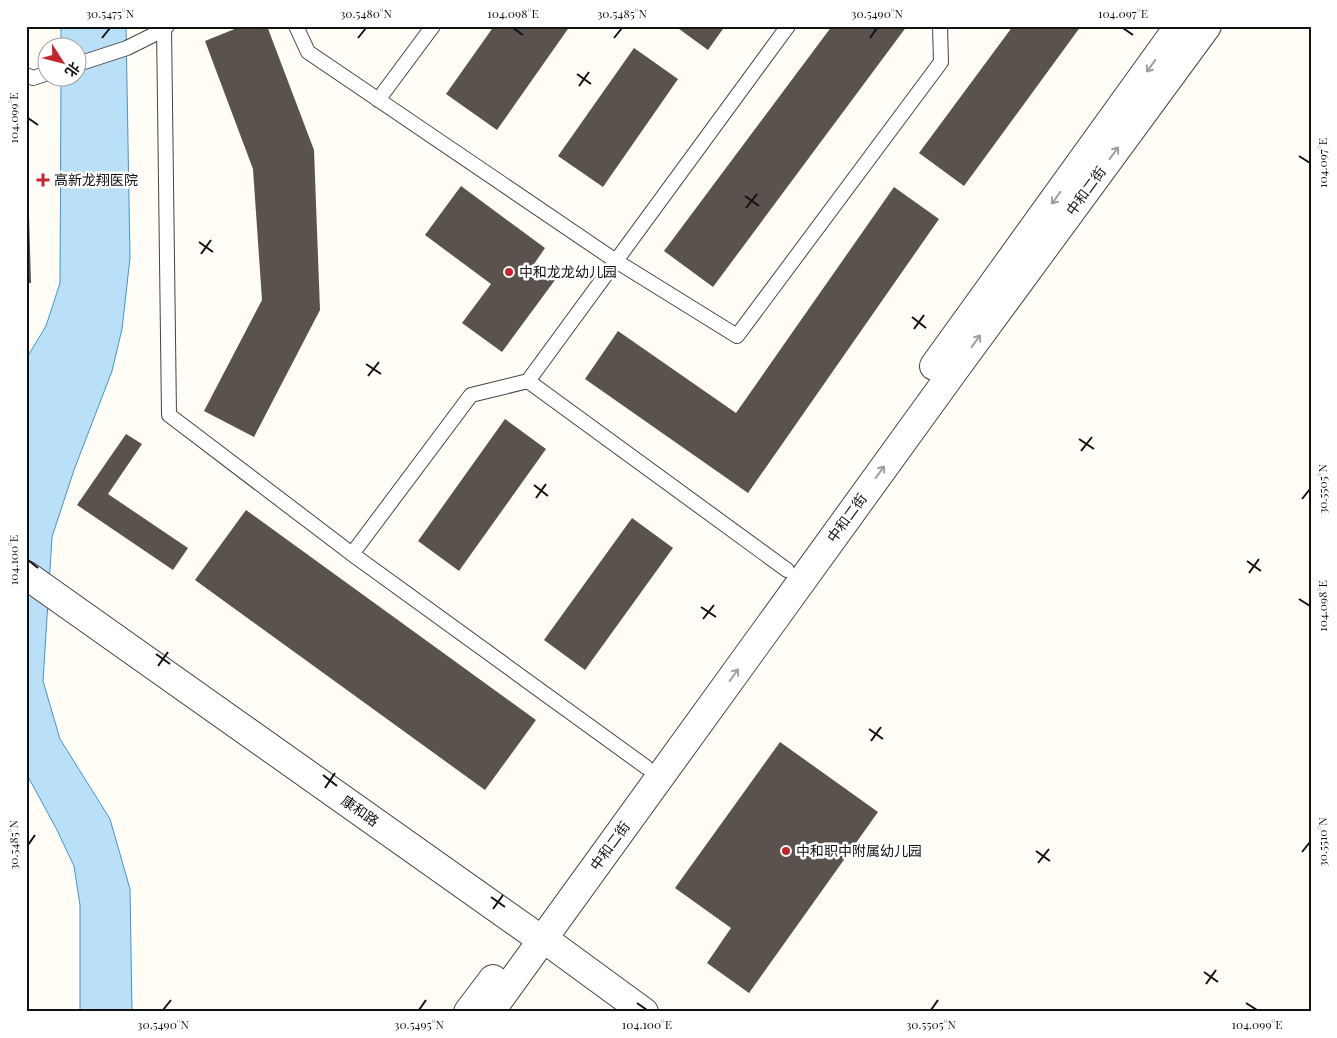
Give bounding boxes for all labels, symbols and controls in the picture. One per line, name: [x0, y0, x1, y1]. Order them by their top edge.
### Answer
text: 30.5475°N: [86, 5, 135, 21]
text: 30.5480°N: [340, 5, 393, 21]
text: 104.098°E: [487, 5, 539, 21]
text: 30.5485°N: [597, 5, 648, 21]
text: 30.5490°N: [851, 5, 903, 21]
text: 104.097°E: [1098, 5, 1148, 21]
north arrow: [38, 38, 88, 88]
text: 北: [61, 59, 85, 81]
one-way arrow: [1146, 59, 1156, 73]
text: 104.099°E: [5, 93, 21, 143]
text: 104.097°E: [1314, 138, 1330, 188]
one-way arrow: [1109, 147, 1119, 161]
street label: 中和二街: [1061, 162, 1110, 219]
place label: 高新龙翔医院: [54, 170, 138, 189]
marker: 高新龙翔医院: [36, 173, 50, 187]
one-way arrow: [1051, 190, 1061, 204]
place label: 中和龙龙幼儿园: [519, 262, 617, 281]
marker: 中和龙龙幼儿园: [503, 266, 515, 278]
one-way arrow: [971, 334, 981, 348]
text: 30.5505°N: [1314, 463, 1330, 514]
one-way arrow: [875, 466, 886, 479]
street label: 中和二街: [822, 489, 871, 546]
text: 104.100°E: [5, 535, 21, 585]
text: 104.098°E: [1314, 580, 1330, 632]
one-way arrow: [729, 668, 739, 682]
street label: 康和路: [338, 791, 383, 830]
street label: 中和二街: [585, 817, 634, 874]
text: 30.5510°N: [1314, 817, 1330, 867]
text: 30.5485°N: [5, 819, 21, 870]
place label: 中和职中附属幼儿园: [796, 841, 922, 860]
marker: 中和职中附属幼儿园: [780, 845, 792, 857]
text: 30.5490°N: [137, 1016, 189, 1032]
text: 30.5495°N: [394, 1016, 445, 1032]
text: 104.100°E: [622, 1016, 672, 1032]
text: 30.5505°N: [906, 1016, 957, 1032]
text: 104.099°E: [1232, 1016, 1282, 1032]

